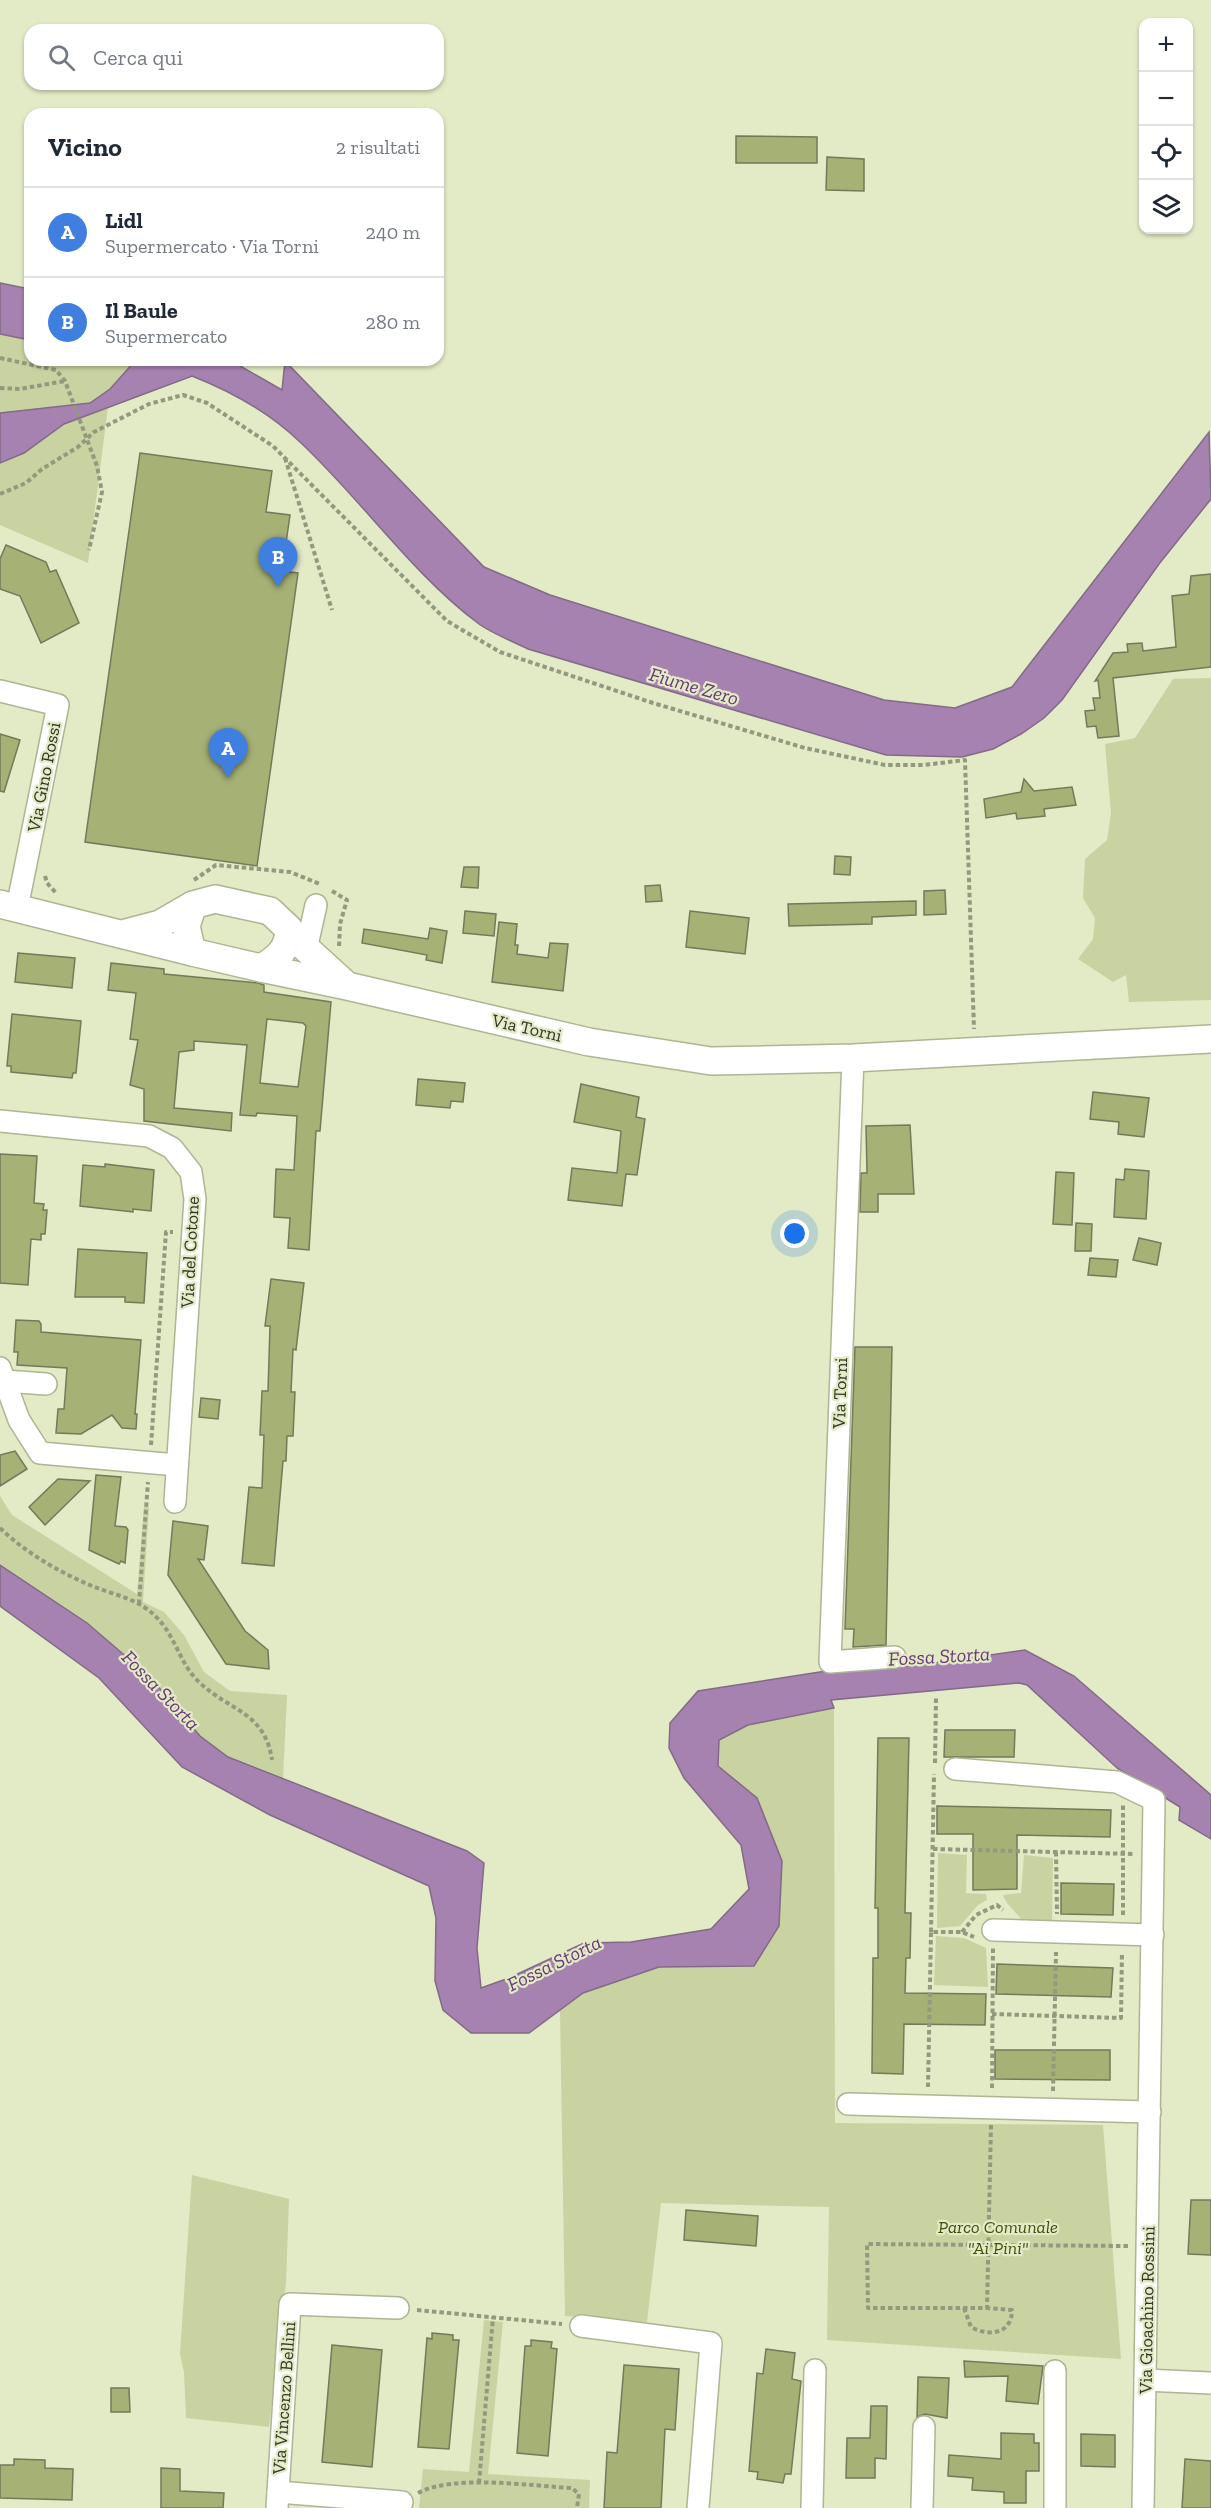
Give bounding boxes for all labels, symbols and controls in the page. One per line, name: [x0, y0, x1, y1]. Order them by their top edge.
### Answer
map controls: [1139, 18, 1193, 234]
button: +: [1139, 18, 1193, 72]
search box: [24, 24, 444, 90]
icon: search: [45, 41, 78, 74]
text: Cerca qui: [93, 44, 183, 71]
button: −: [1139, 72, 1193, 126]
button: locate: [1139, 126, 1193, 180]
text: Vicino: [48, 131, 122, 163]
text: 2 risultati: [336, 135, 420, 159]
button: layers: [1139, 180, 1193, 234]
text: Lidl: [105, 207, 143, 234]
text: A: [61, 220, 74, 244]
text: 240 m: [366, 220, 420, 244]
text: Supermercato · Via Torni: [105, 234, 319, 258]
text: Il Baule: [105, 297, 178, 324]
text: B: [61, 310, 74, 334]
text: 280 m: [366, 310, 420, 334]
text: Supermercato: [105, 324, 227, 348]
pin: B: [258, 538, 298, 587]
water label: Fiume Zero: [647, 662, 741, 710]
street label: Via Gino Rossi: [22, 720, 65, 835]
pin: A: [208, 728, 248, 778]
street label: Via Torni: [489, 1009, 564, 1047]
street label: Via del Cotone: [176, 1196, 204, 1309]
your location: [780, 1219, 809, 1248]
street label: Via Torni: [828, 1357, 852, 1430]
water label: Fossa Storta: [887, 1641, 991, 1671]
water label: Fossa Storta: [117, 1645, 205, 1735]
water label: Fossa Storta: [503, 1930, 605, 1996]
park label: Parco Comunale "Ai Pini": [938, 2216, 1058, 2259]
street label: Via Gioachino Rossini: [1135, 2226, 1159, 2395]
street label: Via Vincenzo Bellini: [268, 2321, 300, 2476]

